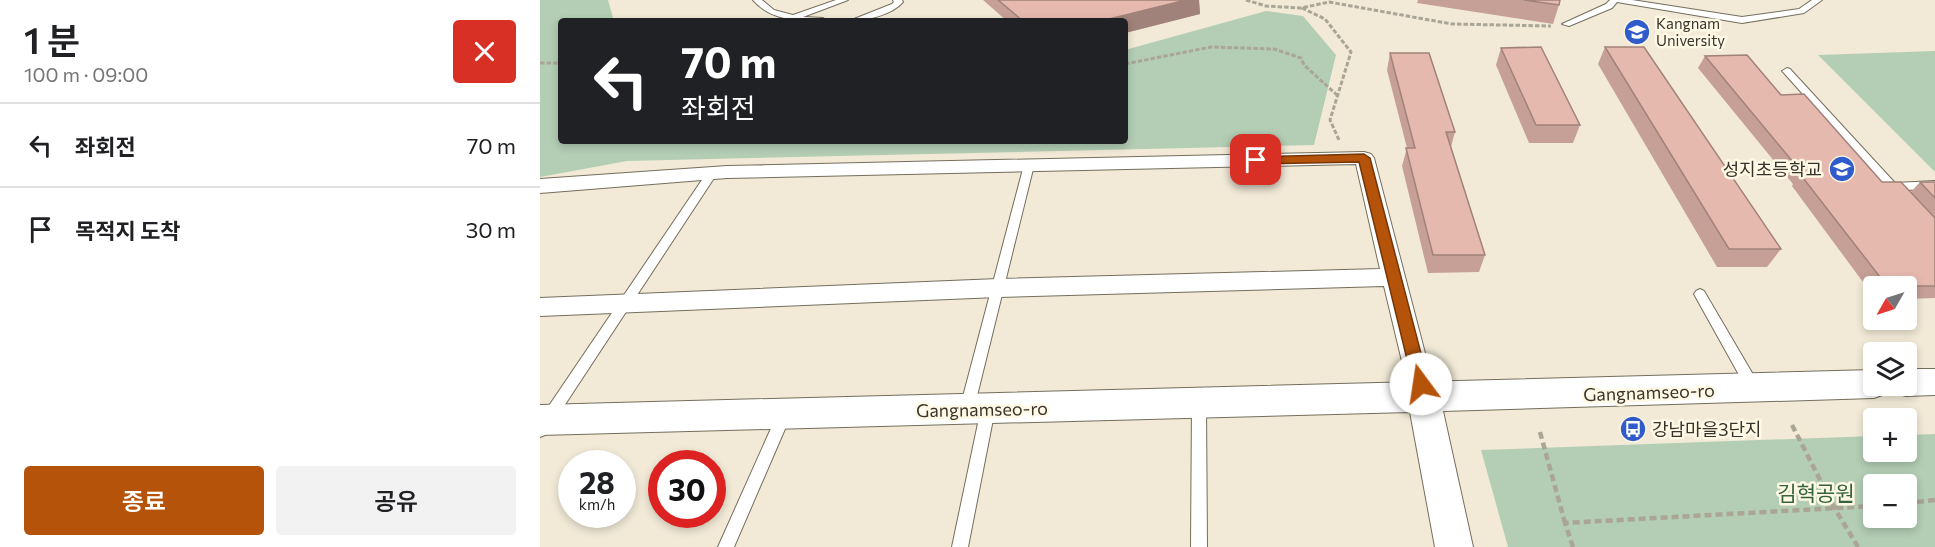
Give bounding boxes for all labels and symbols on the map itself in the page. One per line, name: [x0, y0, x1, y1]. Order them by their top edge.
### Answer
place label: Kangnam University: [1656, 14, 1725, 49]
school or university icon: Kangnam University: [1622, 17, 1652, 47]
pin: [1230, 134, 1281, 185]
school or university icon: 성지초등학교: [1827, 154, 1857, 184]
place label: 성지초등학교: [1723, 158, 1822, 180]
north arrow: [1863, 276, 1917, 330]
position arrow: [1389, 352, 1453, 416]
street label: Gangnamseo-ro: [1583, 379, 1715, 405]
street label: Gangnamseo-ro: [916, 397, 1048, 421]
bus stop icon: 강남마을3단지: [1618, 414, 1648, 444]
place label: 강남마을3단지: [1652, 418, 1762, 440]
speed limit sign: 30: [648, 450, 726, 528]
park label: 김혁공원: [1777, 480, 1855, 505]

